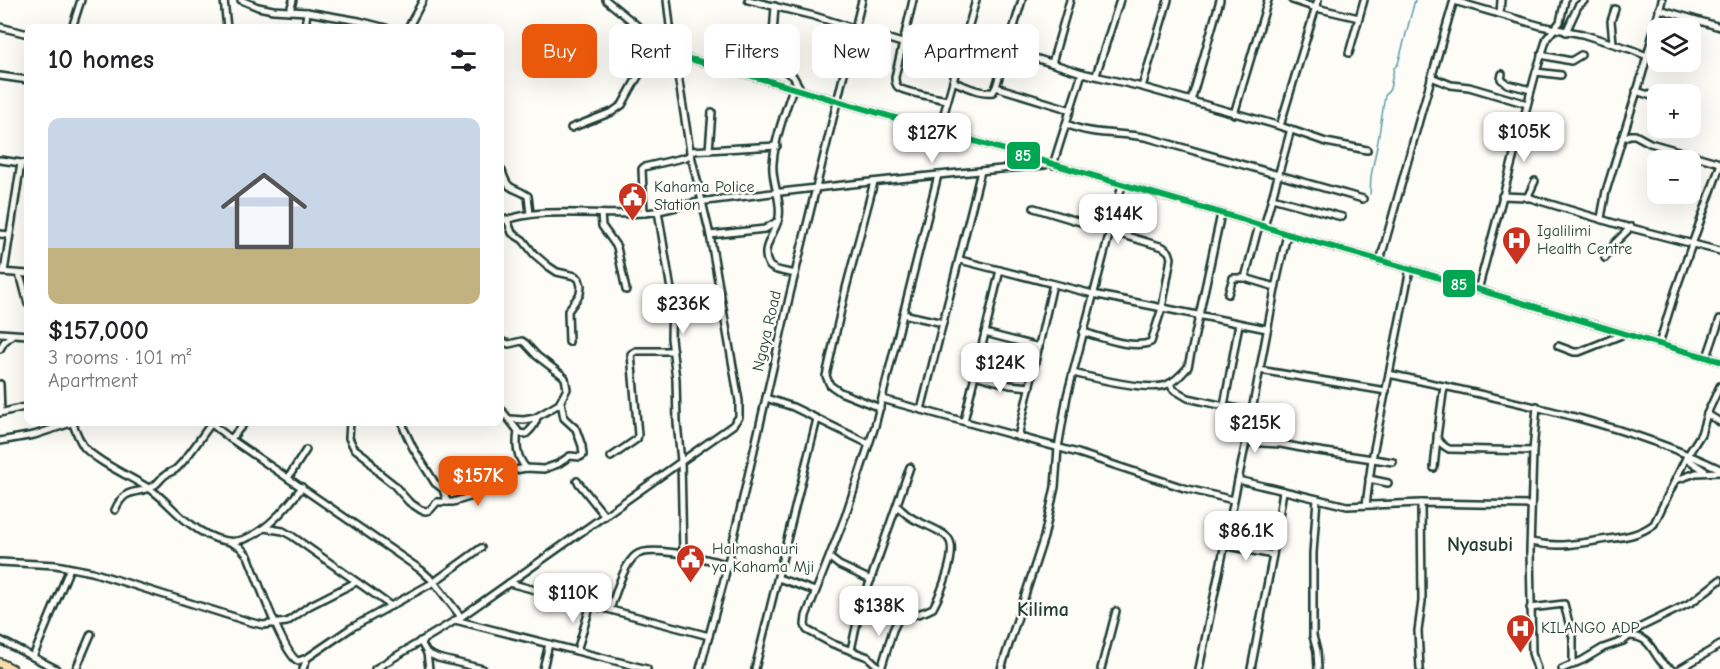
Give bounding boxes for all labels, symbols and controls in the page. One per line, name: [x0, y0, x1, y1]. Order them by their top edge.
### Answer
map controls: [1647, 18, 1701, 204]
button: layers: [1647, 18, 1701, 72]
chip: Buy: [522, 24, 597, 78]
chip: Rent: [609, 24, 692, 78]
chip: Filters: [704, 24, 800, 78]
chip: New: [812, 24, 891, 78]
chip: Apartment: [903, 24, 1039, 78]
icon: filters: [447, 44, 480, 77]
text: 10 homes: [48, 45, 154, 75]
button: +: [1647, 84, 1701, 138]
pin: $105K: [1482, 112, 1566, 163]
pin: $127K: [890, 113, 974, 164]
text: $105K: [1497, 120, 1551, 143]
text: $127K: [907, 121, 957, 144]
line badge: 85: [1006, 141, 1041, 170]
text: 85: [1015, 147, 1031, 165]
button: −: [1647, 150, 1701, 204]
icon: home: [210, 157, 318, 265]
place label: Kahama Police Station: [654, 178, 755, 214]
public building icon: Kahama Police Station: [617, 180, 649, 222]
pin: $144K: [1076, 194, 1160, 245]
text: $144K: [1093, 202, 1143, 225]
place label: Igalilimi Health Centre: [1537, 222, 1632, 258]
hospital icon: Igalilimi Health Centre: [1500, 224, 1532, 266]
line badge: 85: [1442, 269, 1476, 298]
text: 85: [1451, 276, 1467, 294]
pin: $236K: [641, 284, 725, 335]
street label: Ngaya Road: [749, 289, 785, 373]
text: $236K: [656, 292, 710, 315]
text: $157,000: [48, 316, 149, 346]
pin: $124K: [958, 343, 1042, 394]
text: 3 rooms · 101 m²: [48, 346, 192, 369]
text: $124K: [975, 351, 1025, 374]
text: Apartment: [48, 369, 138, 392]
pin: $215K: [1213, 403, 1297, 454]
text: $215K: [1229, 411, 1281, 434]
pin: $157K: [436, 456, 520, 507]
text: $157K: [453, 464, 503, 487]
pin: $86.1K: [1197, 511, 1295, 562]
text: $86.1K: [1218, 519, 1274, 542]
district label: Nyasubi: [1447, 533, 1513, 556]
place label: Halmashauri ya Kahama Mji: [711, 540, 814, 576]
public building icon: Halmashauri ya Kahama Mji: [675, 542, 707, 584]
pin: $110K: [531, 573, 615, 624]
text: $110K: [548, 581, 598, 604]
pin: $138K: [837, 586, 921, 637]
text: $138K: [853, 594, 905, 617]
district label: Kilima: [1017, 598, 1069, 621]
hospital icon: KILANGO ADP: [1504, 612, 1536, 654]
place label: KILANGO ADP: [1541, 619, 1640, 637]

